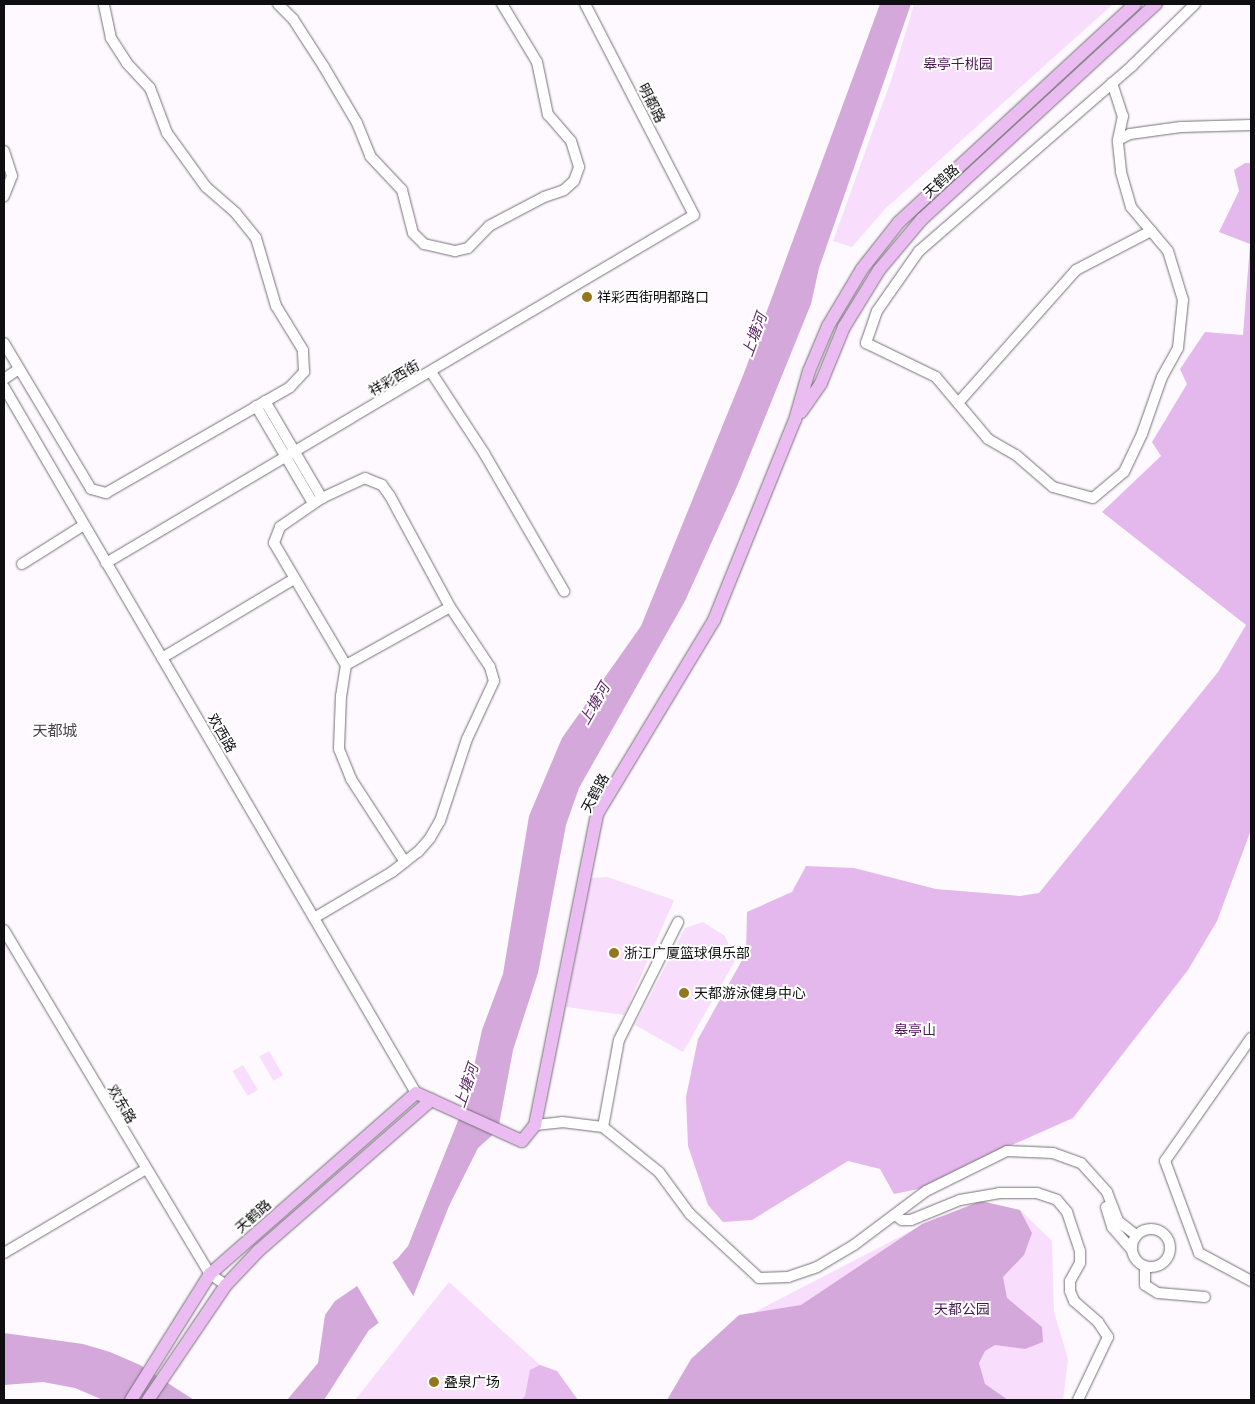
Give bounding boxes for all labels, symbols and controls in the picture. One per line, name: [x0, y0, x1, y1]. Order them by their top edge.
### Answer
park label: 皋亭千桃园: [923, 56, 993, 72]
street label: 明都路: [635, 80, 669, 126]
street label: 天鹤路: [920, 161, 962, 201]
place label: 祥彩西街明都路口: [597, 289, 709, 305]
marker: 祥彩西街明都路口: [581, 291, 593, 303]
water label: 上塘河: [739, 311, 771, 359]
street label: 祥彩西街: [366, 357, 422, 399]
water label: 上塘河: [576, 680, 614, 728]
street label: 欢西路: [204, 711, 240, 755]
district label: 天都城: [33, 723, 77, 741]
street label: 天鹤路: [578, 771, 612, 815]
place label: 浙江广厦篮球俱乐部: [624, 945, 750, 961]
marker: 浙江广厦篮球俱乐部: [608, 947, 620, 959]
place label: 天都游泳健身中心: [694, 985, 806, 1001]
marker: 天都游泳健身中心: [678, 987, 690, 999]
park label: 皋亭山: [894, 1022, 936, 1038]
water label: 上塘河: [451, 1062, 483, 1110]
street label: 欢东路: [104, 1082, 140, 1126]
street label: 天鹤路: [232, 1196, 274, 1236]
park label: 天都公园: [934, 1301, 990, 1317]
place label: 叠泉广场: [444, 1374, 500, 1390]
marker: 叠泉广场: [428, 1376, 440, 1388]

